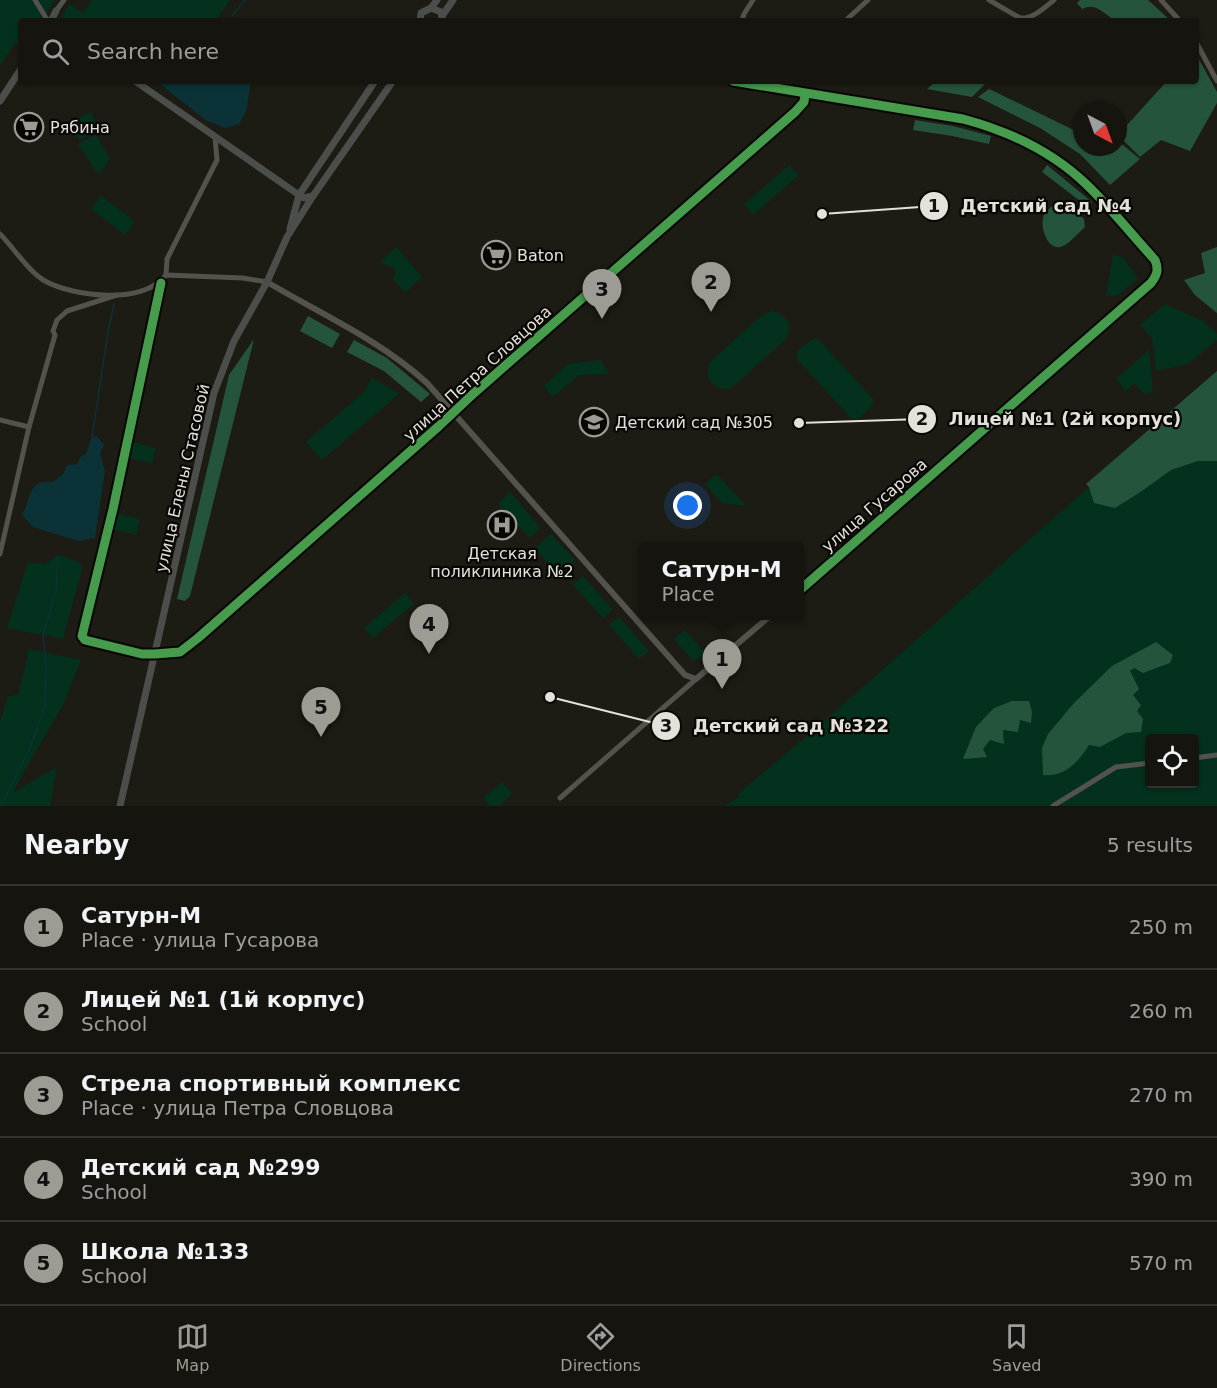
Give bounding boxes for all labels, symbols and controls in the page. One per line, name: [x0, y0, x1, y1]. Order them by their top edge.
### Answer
search box: [18, 18, 1199, 84]
icon: search: [39, 35, 72, 68]
text: Search here: [87, 39, 219, 64]
north arrow: [1073, 102, 1127, 156]
supermarket icon: Рябина: [13, 111, 45, 143]
place label: Рябина: [50, 118, 110, 137]
callout: Детский сад №4: [919, 188, 1144, 224]
text: 1: [928, 195, 940, 216]
text: Детский сад №4: [961, 195, 1131, 216]
supermarket icon: Baton: [480, 239, 512, 271]
place label: Baton: [517, 246, 564, 265]
pin: 2: [692, 262, 730, 312]
pin: 3: [582, 270, 622, 319]
street label: улица Петра Словцова: [399, 302, 555, 445]
street label: улица Елены Стасовой: [152, 382, 213, 574]
callout: Лицей №1 (2й корпус): [907, 401, 1194, 437]
school or university icon: Детский сад №305: [578, 406, 610, 438]
text: 2: [916, 408, 928, 429]
text: Лицей №1 (2й корпус): [949, 408, 1181, 429]
place label: Детский сад №305: [615, 413, 773, 432]
street label: улица Гусарова: [818, 455, 931, 556]
your location: [673, 491, 702, 520]
hospital icon: Детская поликлиника №2: [486, 509, 518, 541]
popup: [639, 542, 804, 620]
place label: Детская поликлиника №2: [430, 544, 574, 581]
text: Сатурн-М: [661, 557, 782, 582]
text: Place: [661, 582, 715, 606]
pin: 4: [410, 604, 448, 654]
pin: 1: [702, 640, 742, 689]
pin: 5: [302, 688, 340, 737]
callout: Детский сад №322: [651, 708, 901, 744]
text: 3: [660, 715, 672, 736]
text: Детский сад №322: [693, 715, 889, 736]
map controls: [1145, 734, 1199, 788]
button: locate: [1145, 734, 1199, 788]
text: Nearby: [24, 830, 129, 860]
text: 5 results: [1107, 833, 1193, 857]
text: Сатурн-М: [81, 903, 201, 928]
text: 1: [37, 915, 50, 939]
text: 250 m: [1129, 915, 1193, 939]
text: Place · улица Гусарова: [81, 928, 319, 952]
text: Лицей №1 (1й корпус): [81, 987, 365, 1012]
text: 2: [37, 999, 50, 1023]
text: 260 m: [1129, 999, 1193, 1023]
text: School: [81, 1012, 147, 1036]
text: Стрела спортивный комплекс: [81, 1071, 461, 1096]
text: 3: [37, 1083, 50, 1107]
text: 270 m: [1129, 1083, 1193, 1107]
text: Place · улица Петра Словцова: [81, 1096, 394, 1120]
text: Детский сад №299: [81, 1155, 320, 1180]
text: 4: [37, 1167, 50, 1191]
text: 390 m: [1129, 1167, 1193, 1191]
text: School: [81, 1180, 147, 1204]
text: Школа №133: [81, 1239, 249, 1264]
text: 5: [37, 1251, 50, 1275]
text: 570 m: [1129, 1251, 1193, 1275]
text: School: [81, 1264, 147, 1288]
tab: Map: [176, 1320, 209, 1375]
tab: Directions: [560, 1320, 641, 1375]
tab: Saved: [992, 1320, 1041, 1375]

